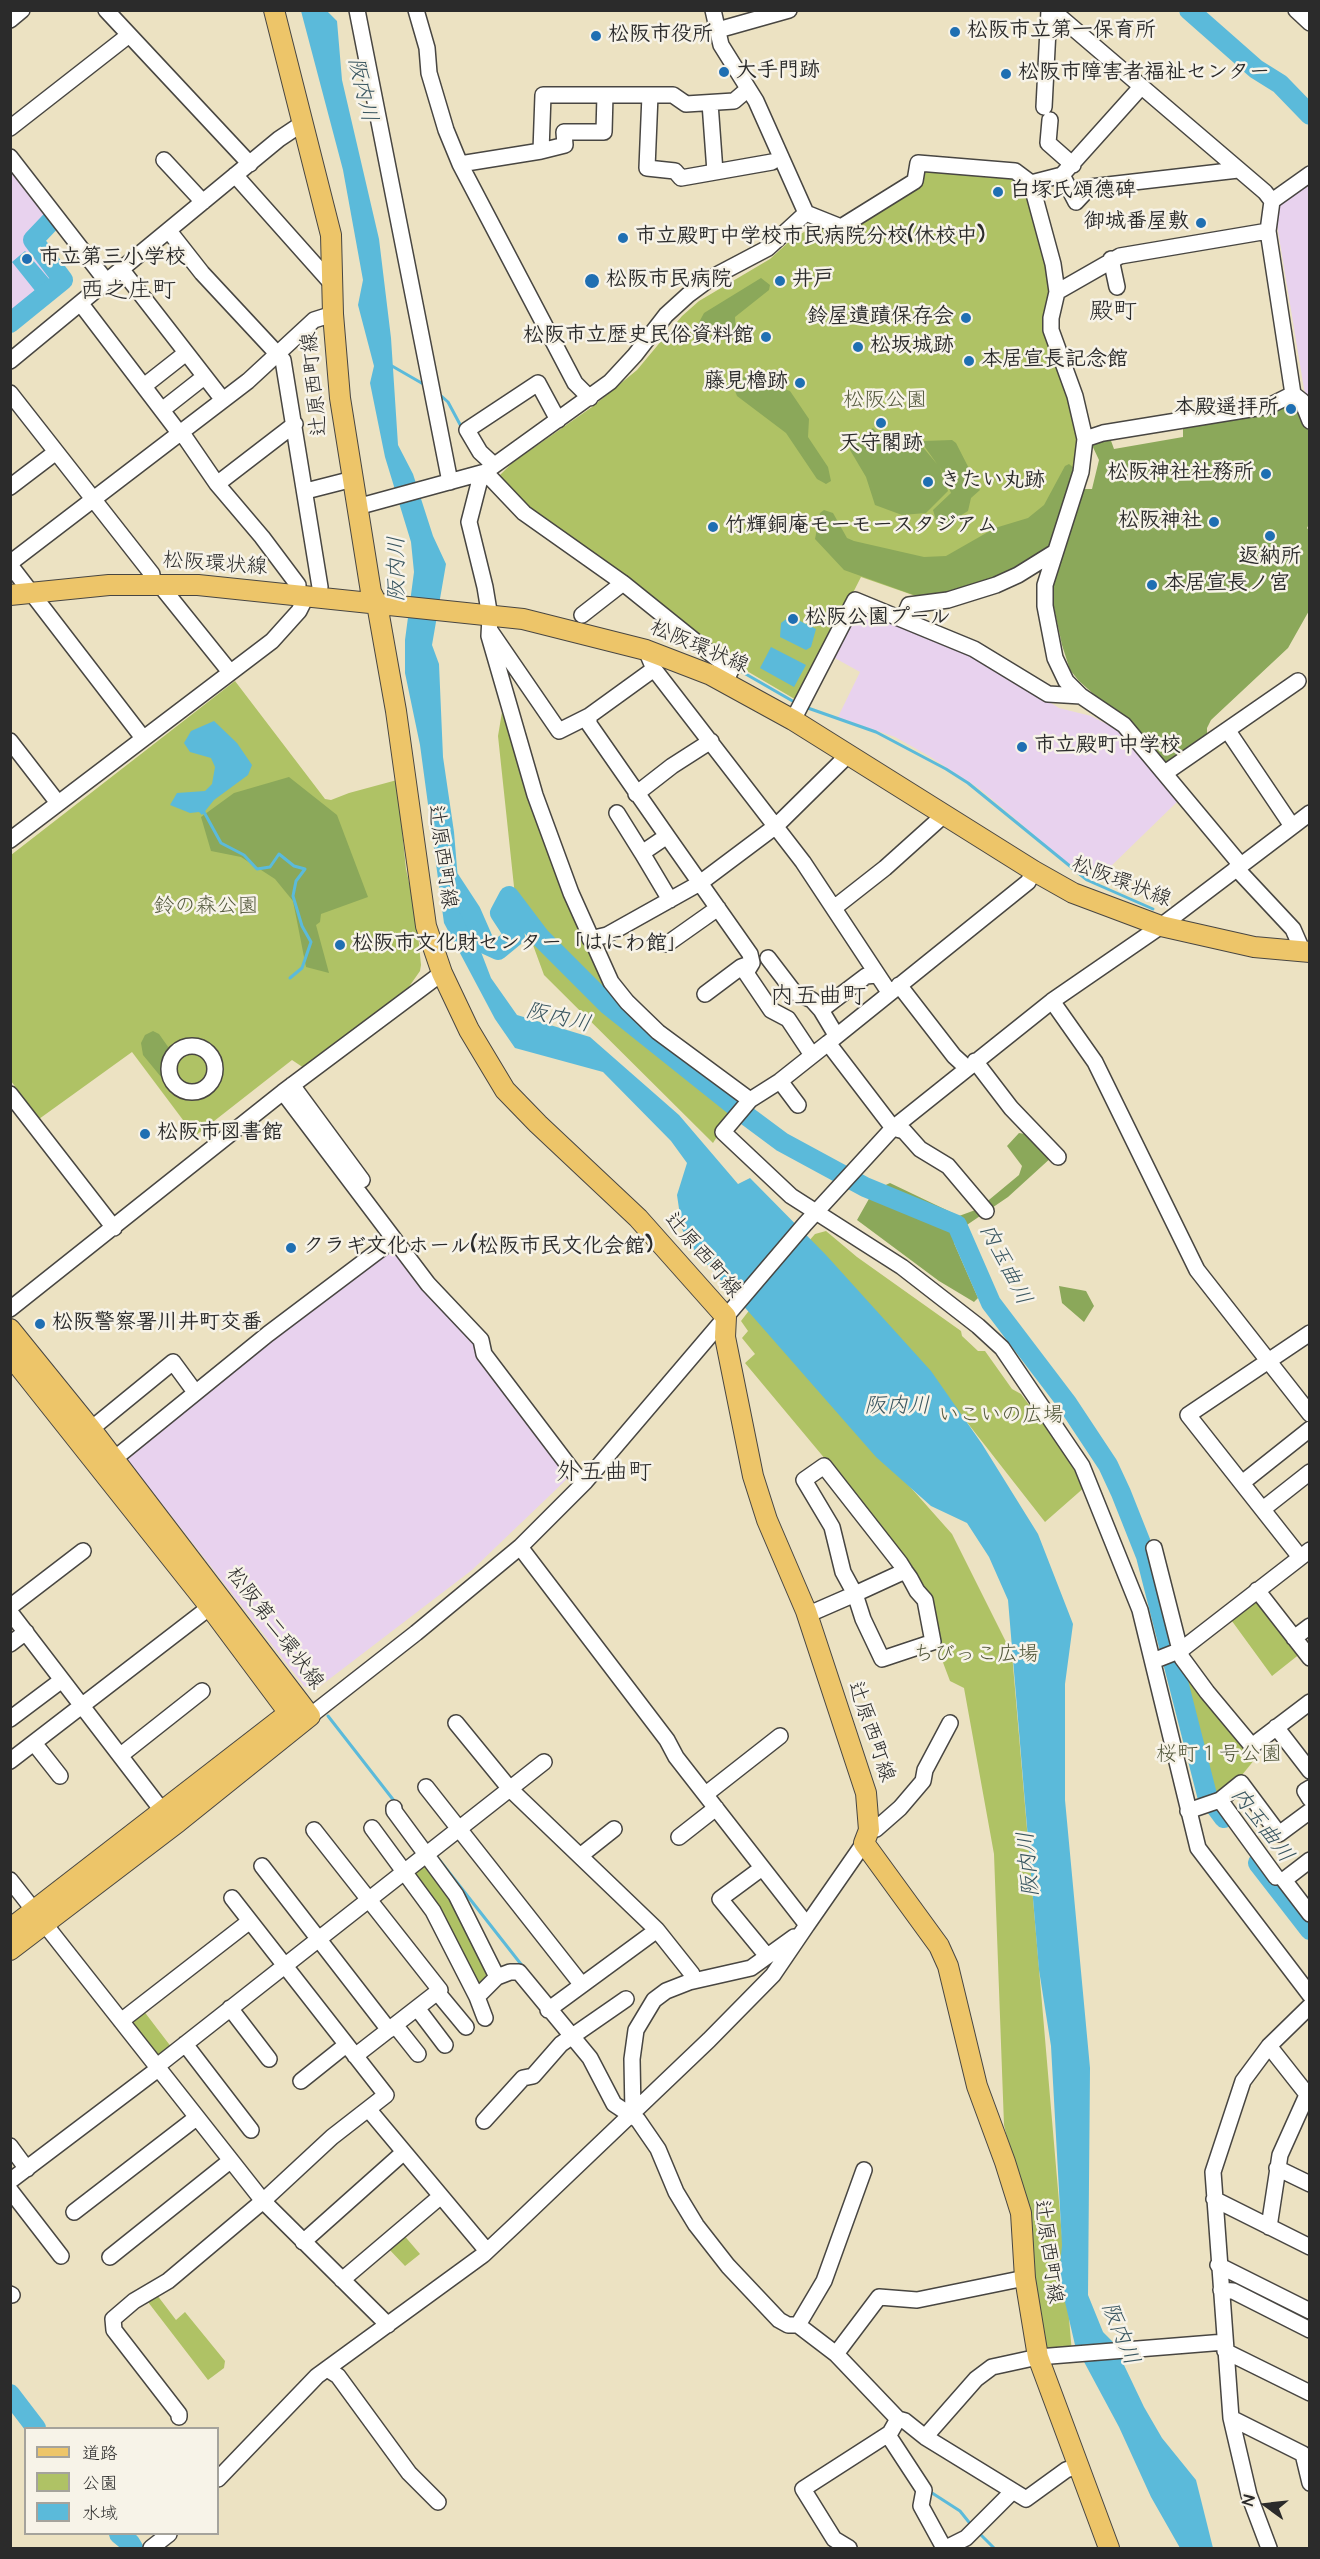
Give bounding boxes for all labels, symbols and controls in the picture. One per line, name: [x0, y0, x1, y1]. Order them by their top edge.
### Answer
place label: 松阪市立第一保育所: [967, 19, 1156, 45]
place label: 松阪市役所: [608, 23, 713, 49]
marker: 松阪市立第一保育所: [948, 25, 962, 39]
marker: 松阪市役所: [589, 29, 603, 43]
water label: 阪内川: [341, 55, 381, 125]
place label: 大手門跡: [736, 59, 820, 85]
place label: 松阪市障害者福祉センター: [1018, 61, 1270, 87]
marker: 大手門跡: [717, 65, 731, 79]
marker: 松阪市障害者福祉センター: [999, 67, 1013, 81]
place label: 白塚氏頌德碑: [1010, 179, 1136, 205]
marker: 白塚氏頌德碑: [991, 185, 1005, 199]
place label: 御城番屋敷: [1084, 210, 1189, 236]
marker: 御城番屋敷: [1194, 216, 1208, 230]
place label: 市立殿町中学校市民病院分校(休校中): [635, 225, 985, 251]
marker: 市立殿町中学校市民病院分校(休校中): [616, 231, 630, 245]
place label: 市立第三小学校: [39, 246, 186, 272]
marker: 市立第三小学校: [20, 252, 34, 266]
place label: 松阪市民病院: [606, 268, 732, 294]
place label: 井戸: [792, 268, 834, 294]
marker: 松阪市民病院: [583, 272, 601, 290]
marker: 井戸: [773, 274, 787, 288]
district label: 西之庄町: [80, 278, 176, 306]
district label: 殿町: [1089, 299, 1137, 327]
place label: 鈴屋遺蹟保存会: [807, 305, 954, 331]
marker: 鈴屋遺蹟保存会: [959, 311, 973, 325]
place label: 松阪市立歴史民俗資料館: [523, 324, 754, 350]
street label: 辻原西町線: [298, 330, 334, 438]
marker: 松阪市立歴史民俗資料館: [759, 330, 773, 344]
place label: 松坂城跡: [870, 334, 954, 360]
marker: 松坂城跡: [851, 340, 865, 354]
place label: 本居宣長記念館: [981, 348, 1128, 374]
marker: 本居宣長記念館: [962, 354, 976, 368]
place label: 藤見櫓跡: [704, 370, 788, 396]
marker: 藤見櫓跡: [793, 376, 807, 390]
park label: 松阪公園: [843, 389, 927, 415]
place label: 本殿遥拝所: [1174, 396, 1279, 422]
marker: 本殿遥拝所: [1284, 402, 1298, 416]
marker: 天守閣跡: [874, 416, 888, 430]
place label: 天守閣跡: [839, 432, 923, 458]
place label: 松阪神社社務所: [1107, 461, 1254, 487]
marker: 松阪神社社務所: [1259, 467, 1273, 481]
place label: きたい丸跡: [940, 469, 1045, 495]
marker: きたい丸跡: [921, 475, 935, 489]
place label: 松阪神社: [1118, 509, 1202, 535]
place label: 竹輝銅庵モーモースタジアム: [725, 514, 998, 540]
marker: 松阪神社: [1207, 515, 1221, 529]
marker: 竹輝銅庵モーモースタジアム: [706, 520, 720, 534]
marker: 返納所: [1263, 529, 1277, 543]
water label: 阪内川: [385, 536, 411, 602]
place label: 返納所: [1239, 545, 1301, 571]
street label: 松阪環状線: [162, 549, 268, 581]
place label: 本居宣長ノ宮: [1164, 572, 1290, 598]
marker: 本居宣長ノ宮: [1145, 578, 1159, 592]
place label: 松阪公園プール: [805, 606, 951, 632]
marker: 松阪公園プール: [786, 612, 800, 626]
street label: 松阪環状線: [646, 616, 752, 680]
place label: 市立殿町中学校: [1034, 734, 1181, 760]
marker: 市立殿町中学校: [1015, 740, 1029, 754]
street label: 辻原西町線: [421, 803, 461, 911]
street label: 松阪環状線: [1067, 852, 1175, 914]
park label: 鈴の森公園: [154, 895, 258, 921]
place label: 松阪市文化財センター「はにわ館」: [352, 932, 688, 958]
marker: 松阪市文化財センター「はにわ館」: [333, 938, 347, 952]
district label: 内五曲町: [770, 984, 866, 1012]
water label: 阪内川: [523, 999, 593, 1039]
place label: 松阪市図書館: [157, 1121, 283, 1147]
marker: 松阪市図書館: [138, 1127, 152, 1141]
street label: 辻原西町線: [658, 1208, 746, 1304]
water label: 内玉曲川: [972, 1220, 1036, 1310]
place label: クラギ文化ホール(松阪市民文化会館): [303, 1235, 653, 1261]
marker: クラギ文化ホール(松阪市民文化会館): [284, 1241, 298, 1255]
place label: 松阪警察署川井町交番: [52, 1311, 262, 1337]
marker: 松阪警察署川井町交番: [33, 1317, 47, 1331]
water label: 阪内川: [864, 1394, 930, 1420]
park label: いこいの広場: [938, 1404, 1064, 1430]
district label: 外五曲町: [556, 1460, 652, 1488]
street label: 松阪第二環状線: [220, 1563, 328, 1695]
park label: ちびっこ広場: [913, 1643, 1039, 1669]
street label: 辻原西町線: [841, 1678, 899, 1786]
park label: 桜町１号公園: [1156, 1743, 1282, 1769]
water label: 内玉曲川: [1224, 1783, 1298, 1869]
water label: 阪内川: [1014, 1830, 1046, 1898]
street label: 辻原西町線: [1027, 2198, 1067, 2306]
water label: 阪内川: [1094, 2298, 1144, 2370]
legend: [24, 2427, 219, 2535]
text: 道路: [82, 2441, 118, 2466]
text: 公園: [82, 2471, 118, 2496]
north arrow: [1236, 2475, 1296, 2535]
text: N: [1237, 2493, 1261, 2508]
text: 水域: [82, 2501, 118, 2526]

